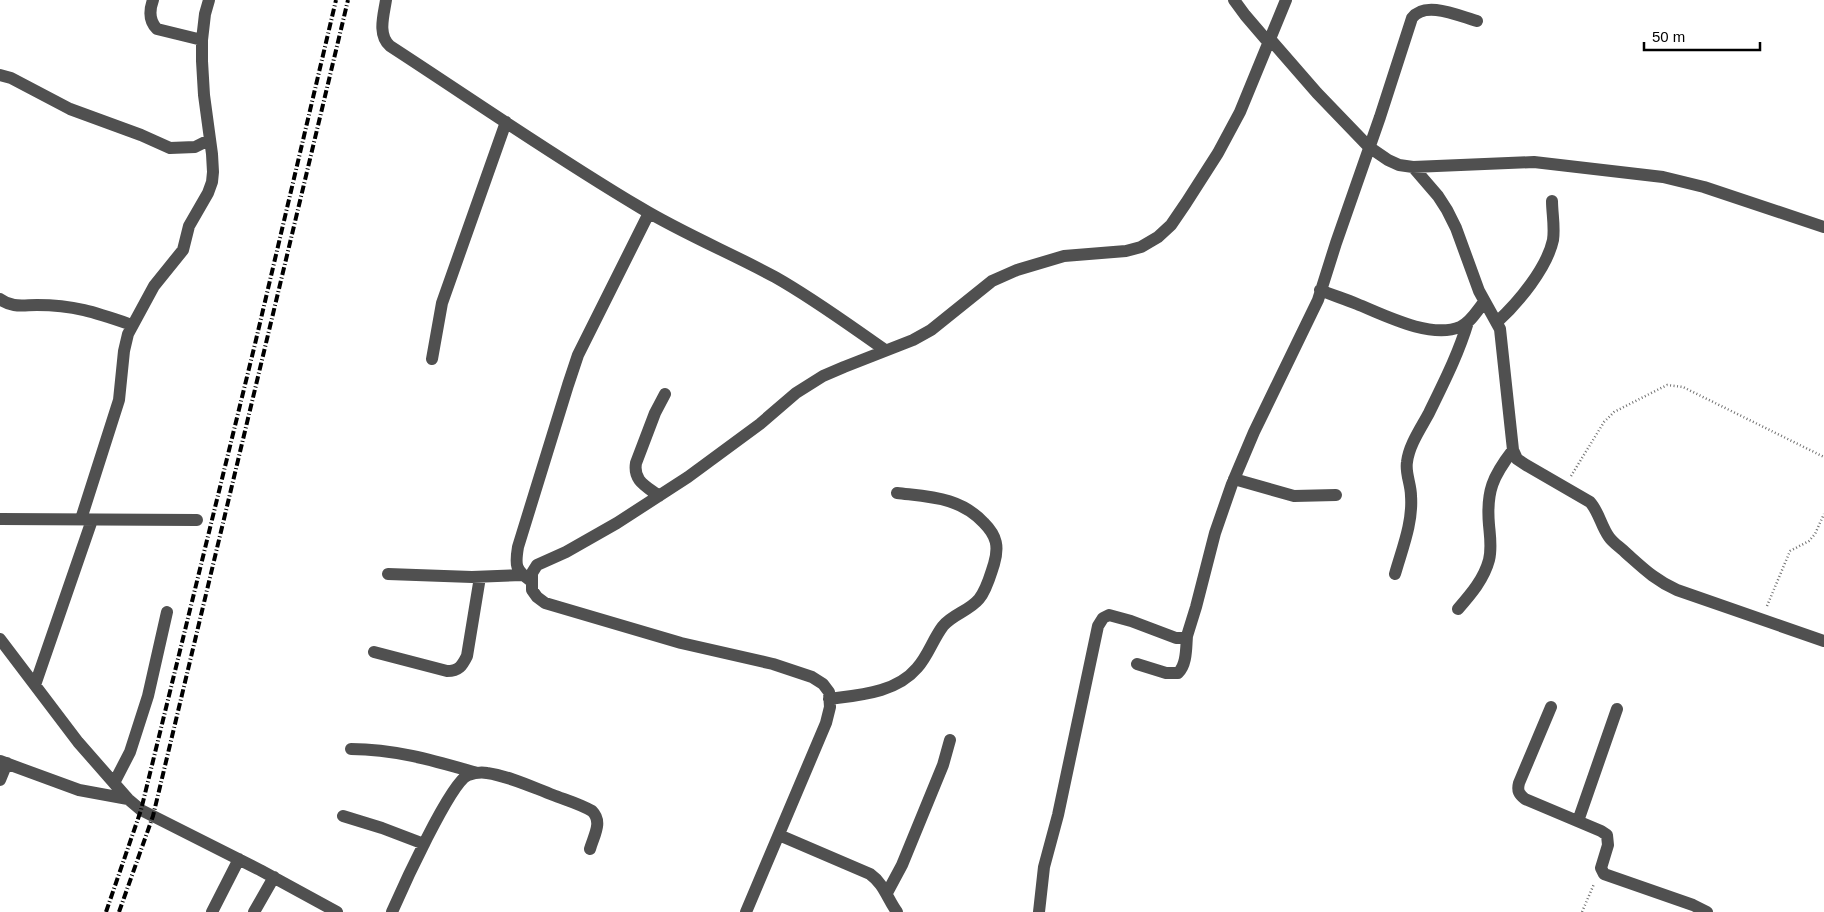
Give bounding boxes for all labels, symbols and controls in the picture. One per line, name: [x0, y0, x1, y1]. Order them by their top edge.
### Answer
scale bar: [1644, 20, 1760, 52]
text: 50 m: [1652, 28, 1685, 45]

